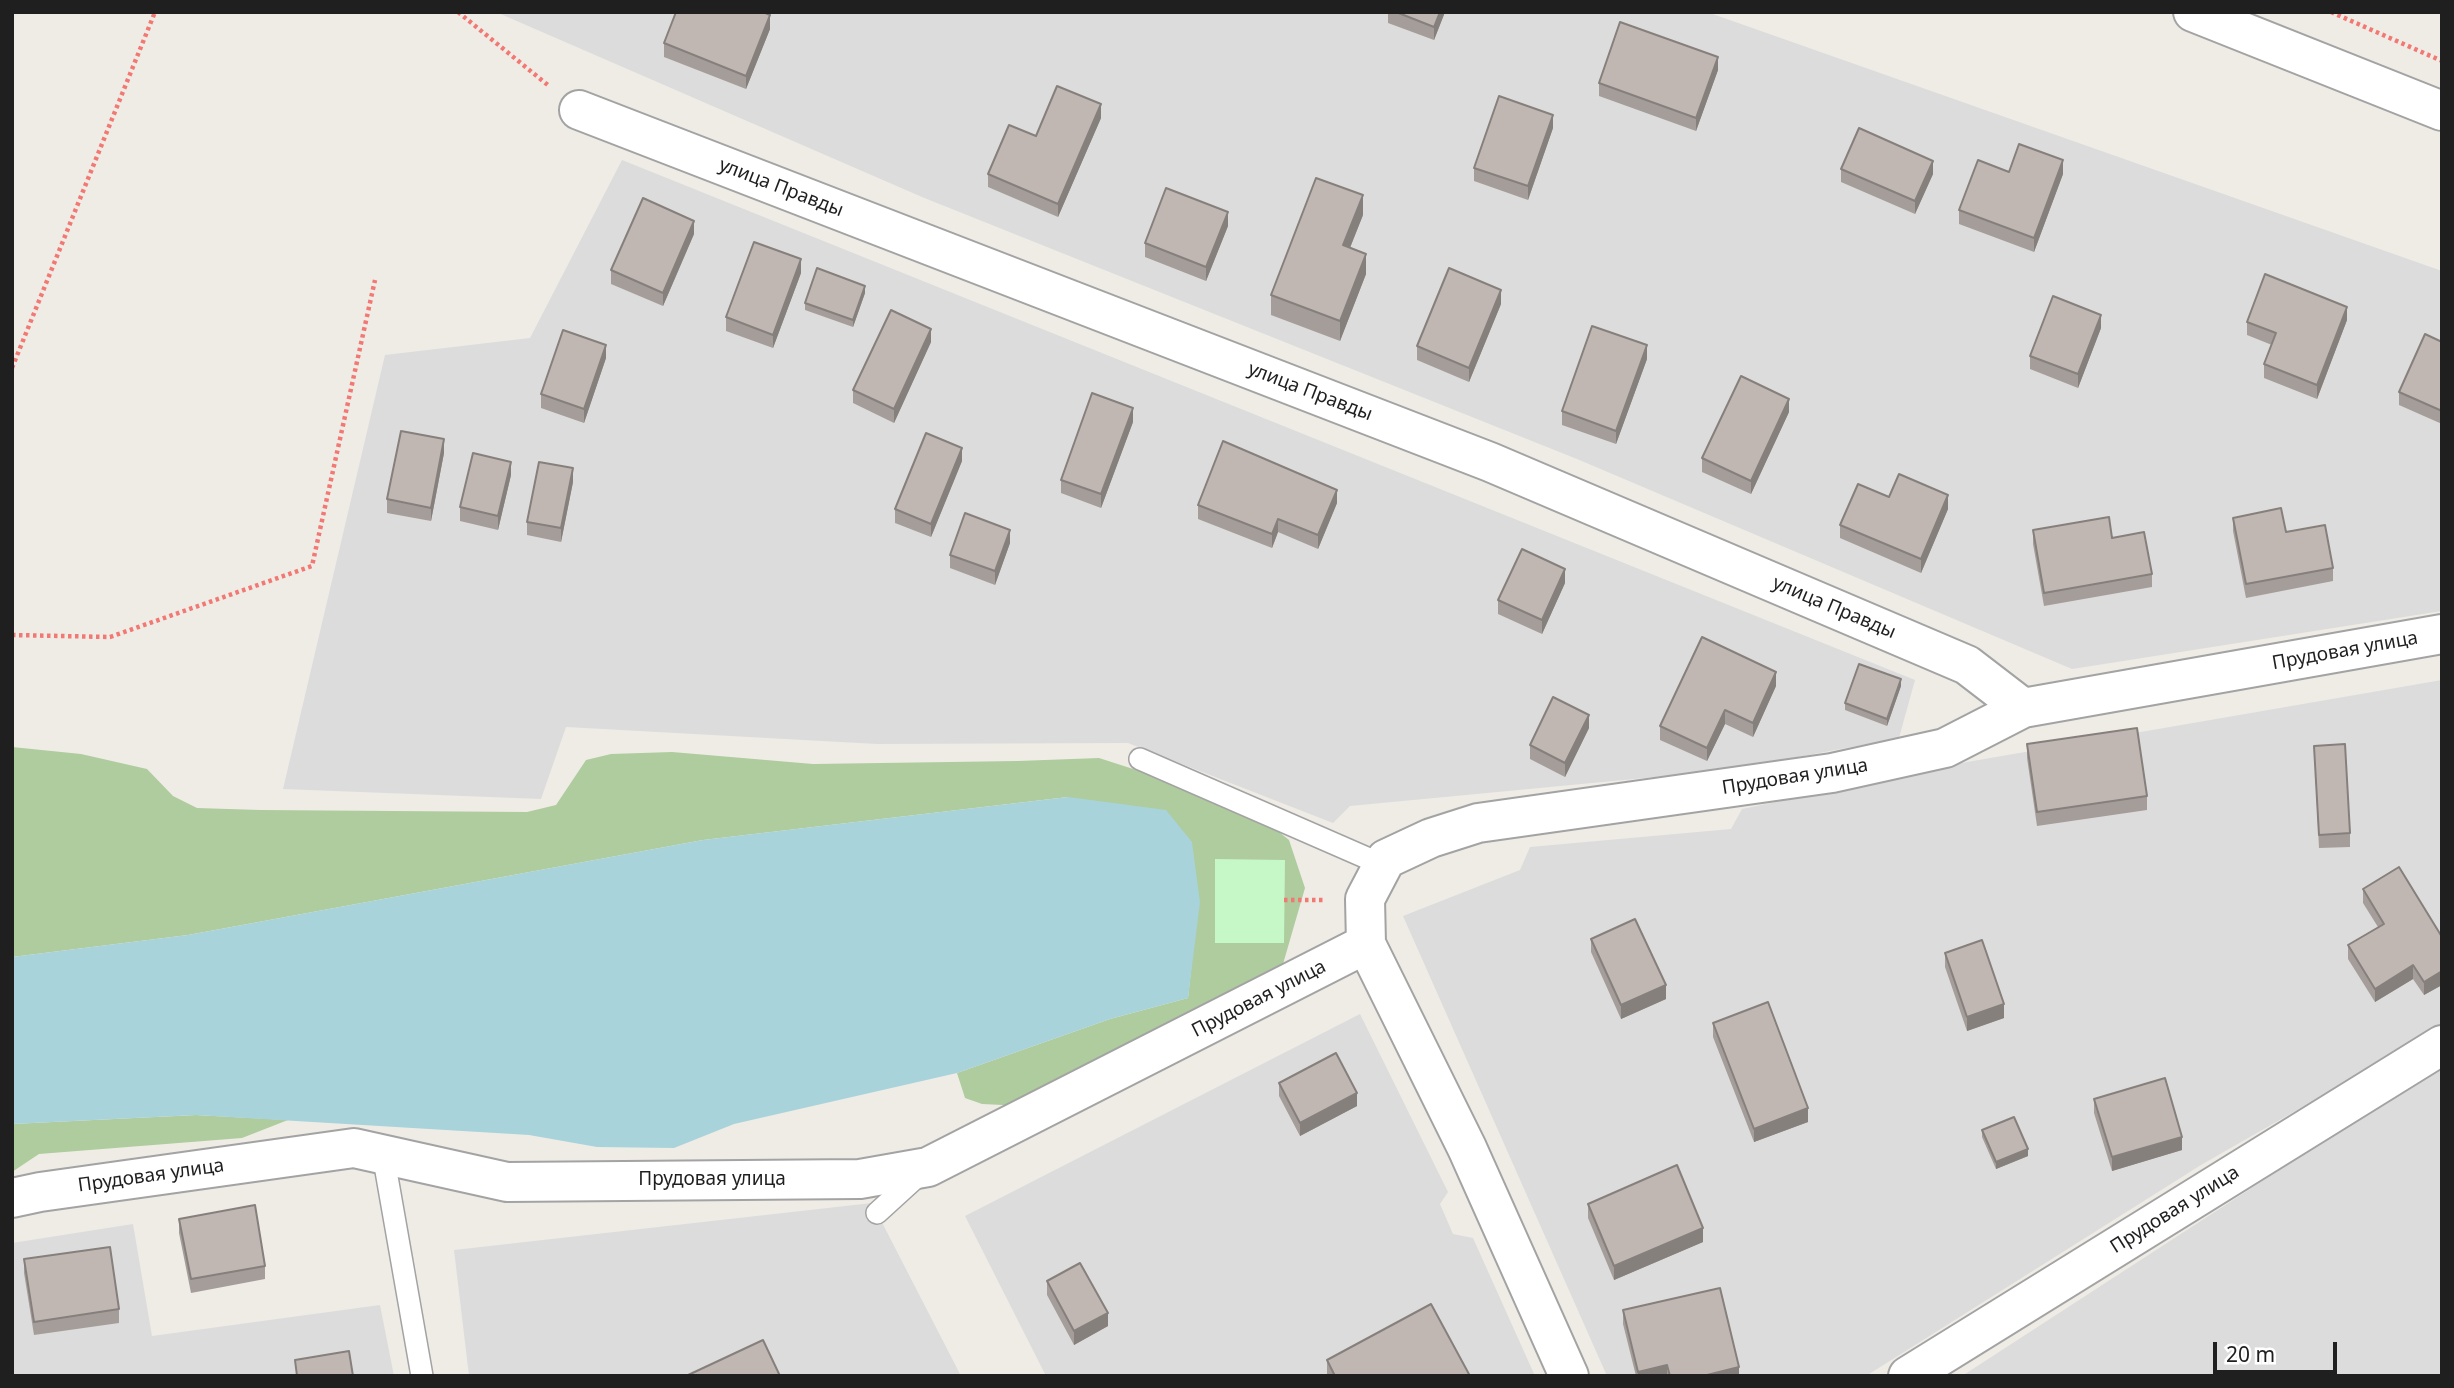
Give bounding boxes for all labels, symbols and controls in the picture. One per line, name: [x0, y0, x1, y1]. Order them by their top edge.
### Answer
street label: улица Правды: [716, 154, 846, 222]
street label: улица Правды: [1245, 358, 1375, 426]
street label: улица Правды: [1769, 572, 1899, 644]
street label: Прудовая улица: [2270, 627, 2420, 675]
street label: Прудовая улица: [1720, 754, 1870, 800]
street label: Прудовая улица: [1188, 955, 1330, 1043]
street label: Прудовая улица: [76, 1154, 226, 1198]
street label: Прудовая улица: [2106, 1161, 2244, 1259]
street label: Прудовая улица: [638, 1169, 786, 1191]
scale bar: [2216, 1328, 2340, 1372]
text: 20 m: [2226, 1340, 2275, 1368]

